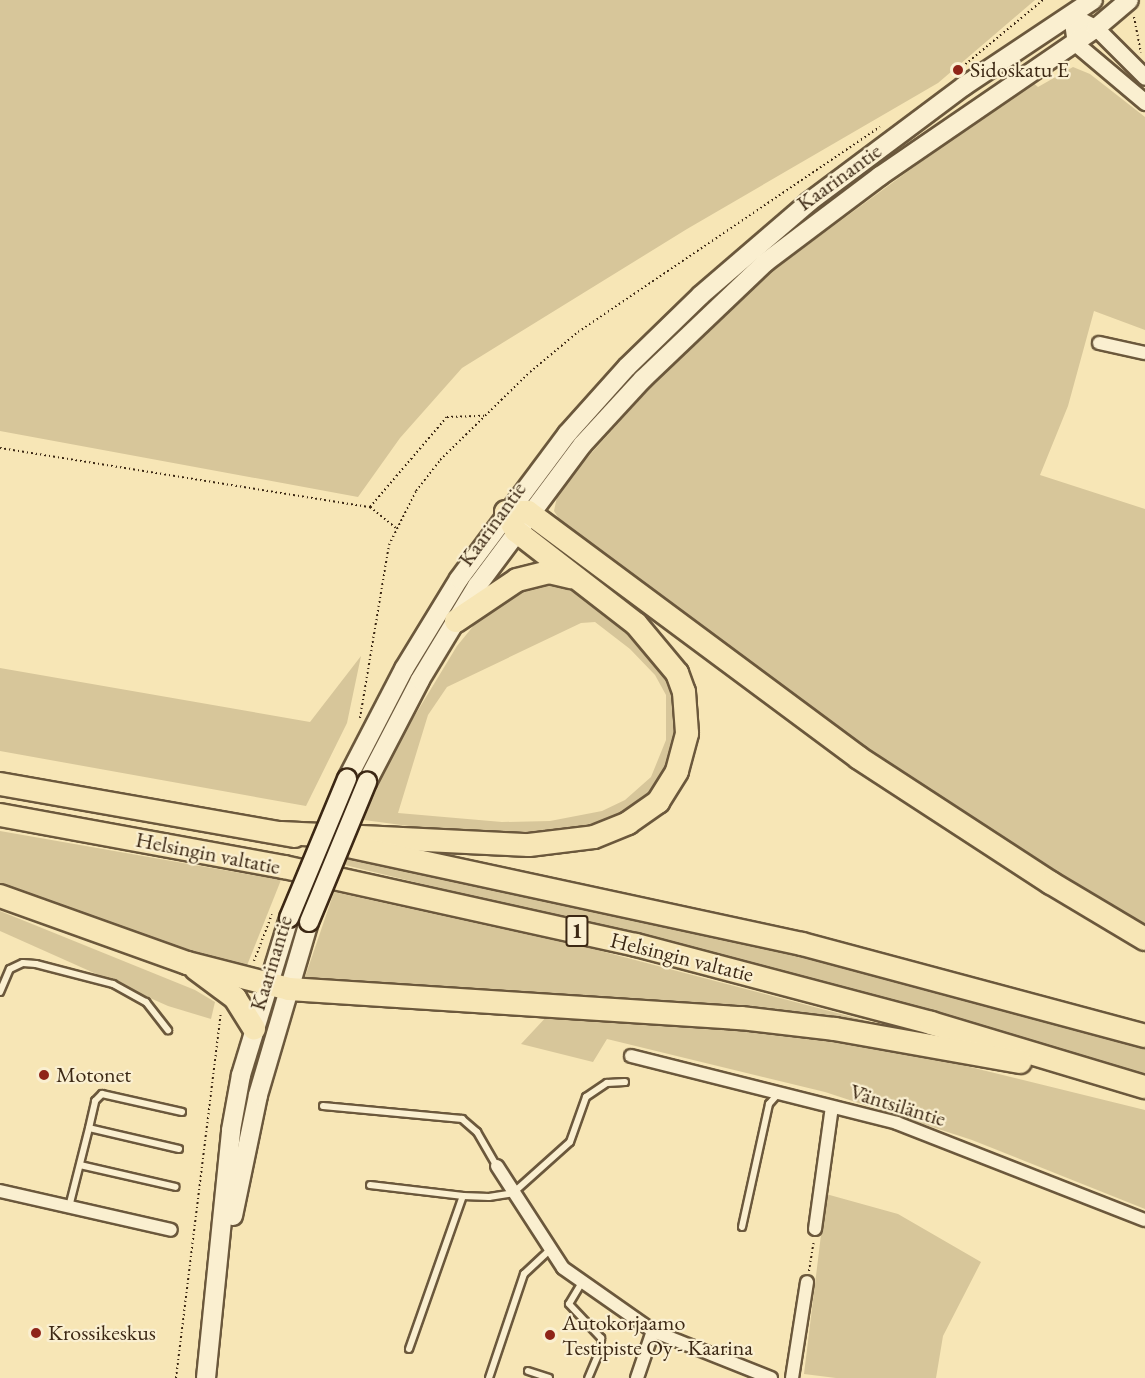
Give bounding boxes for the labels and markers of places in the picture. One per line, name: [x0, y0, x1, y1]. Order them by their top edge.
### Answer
place label: Sidoskatu E: [970, 57, 1069, 83]
marker: Sidoskatu E: [951, 63, 965, 77]
place label: Motonet: [56, 1062, 131, 1088]
marker: Motonet: [37, 1068, 51, 1082]
place label: Autokorjaamo Testipiste Oy - Kaarina: [562, 1309, 753, 1360]
place label: Krossikeskus: [48, 1320, 156, 1346]
marker: Krossikeskus: [29, 1326, 43, 1340]
marker: Autokorjaamo Testipiste Oy - Kaarina: [543, 1328, 557, 1342]

